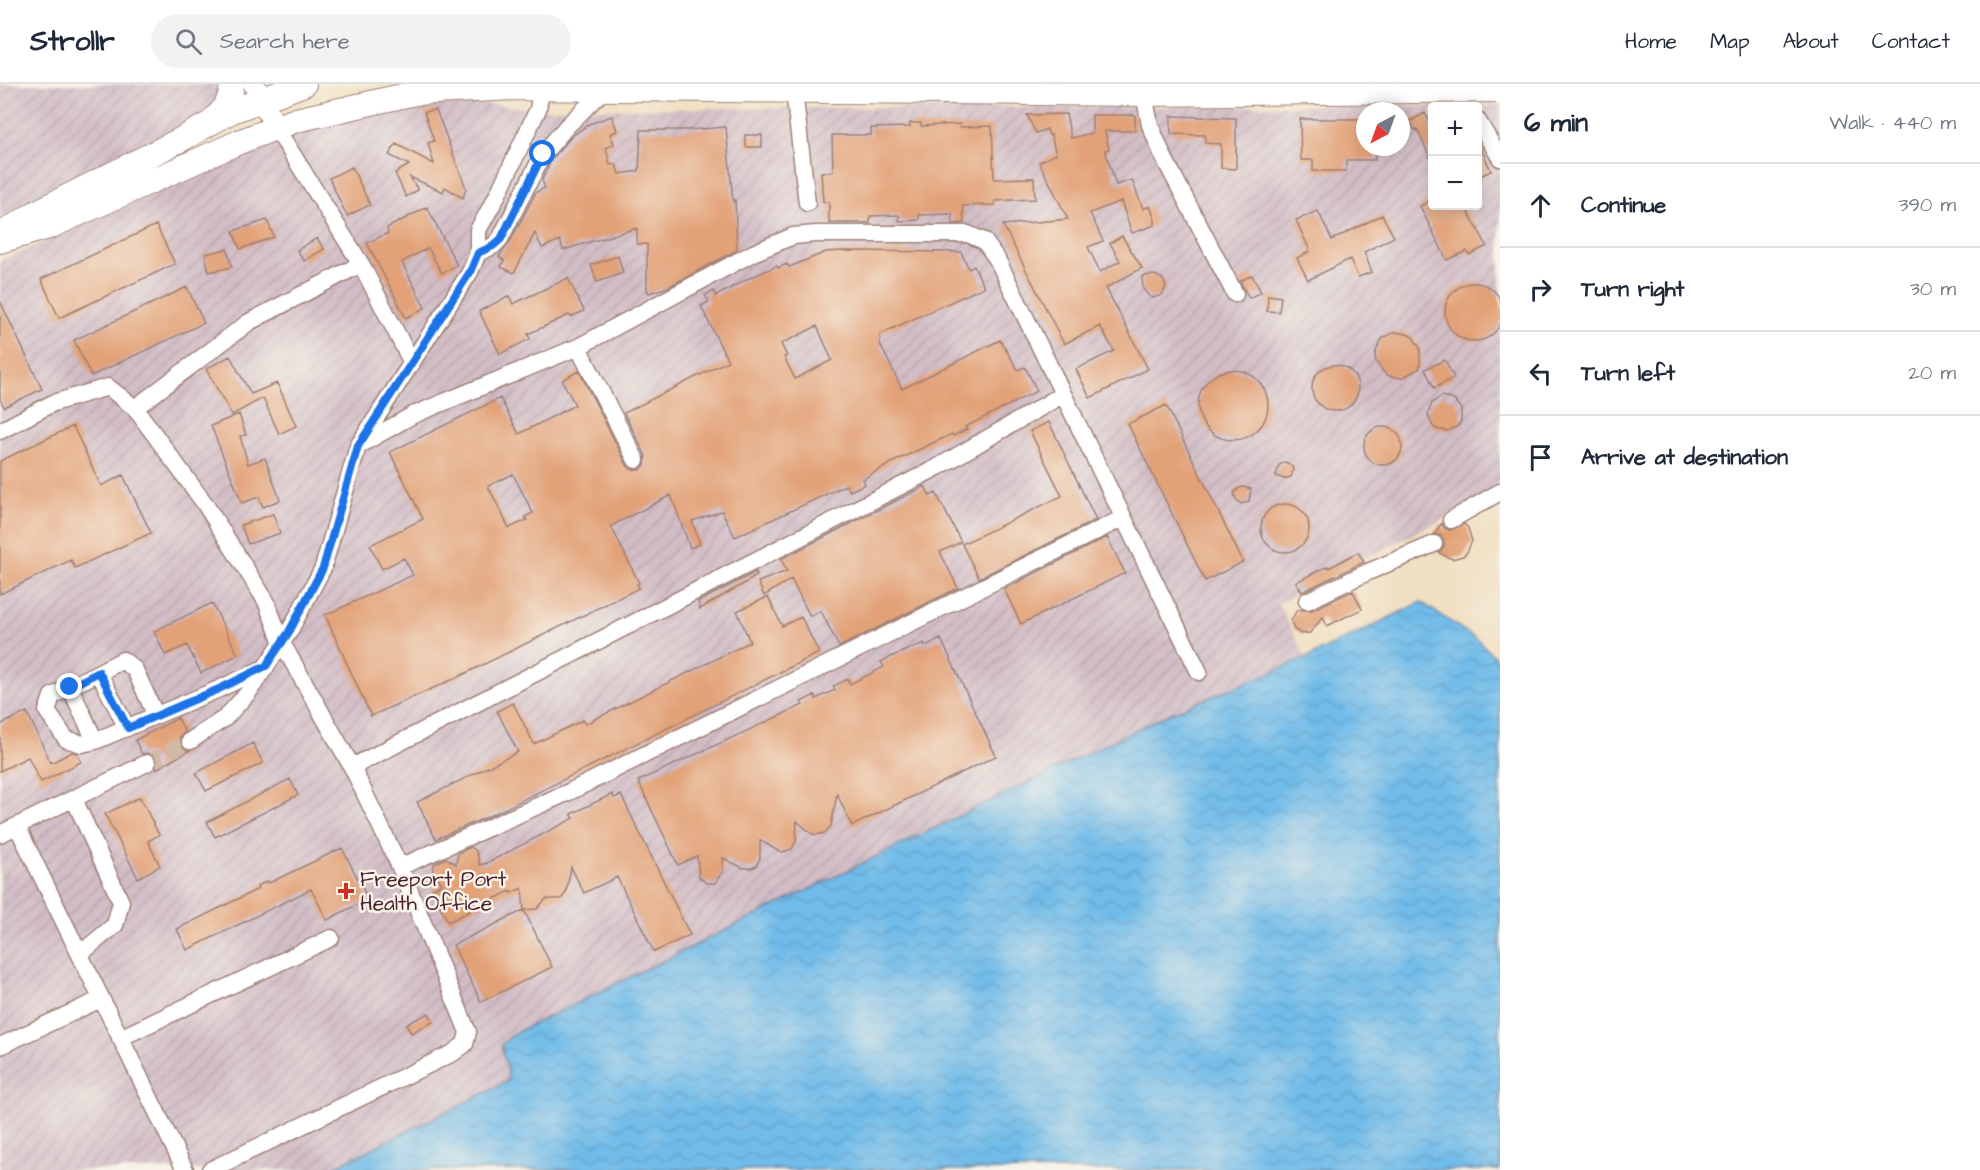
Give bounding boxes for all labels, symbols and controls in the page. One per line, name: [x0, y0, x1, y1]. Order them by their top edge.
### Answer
search box: [151, 14, 571, 68]
text: Strollr: [30, 22, 115, 61]
icon: search: [172, 25, 205, 58]
text: Search here: [220, 26, 350, 57]
text: Home: [1625, 27, 1677, 56]
text: Map: [1710, 27, 1750, 56]
text: About: [1783, 27, 1839, 56]
text: Contact: [1872, 27, 1950, 56]
north arrow: [1356, 102, 1410, 156]
map controls: [1428, 102, 1482, 210]
button: +: [1428, 102, 1482, 156]
text: 6 min: [1524, 105, 1588, 141]
text: Walk · 440 m: [1829, 109, 1956, 137]
route start: [529, 140, 555, 166]
button: −: [1428, 156, 1482, 210]
icon: ahead: [1524, 189, 1557, 222]
text: Continue: [1581, 190, 1666, 221]
text: 390 m: [1898, 191, 1956, 219]
icon: right: [1524, 273, 1557, 306]
text: Turn right: [1581, 274, 1684, 305]
text: 30 m: [1910, 275, 1956, 303]
icon: left: [1524, 357, 1557, 390]
text: Turn left: [1581, 358, 1675, 389]
text: 20 m: [1908, 359, 1956, 387]
icon: arrive: [1524, 441, 1557, 474]
text: Arrive at destination: [1581, 442, 1788, 473]
route end: [56, 673, 82, 699]
place label: Freeport Port Health Office: [360, 865, 507, 918]
marker: Freeport Port Health Office: [337, 882, 355, 900]

